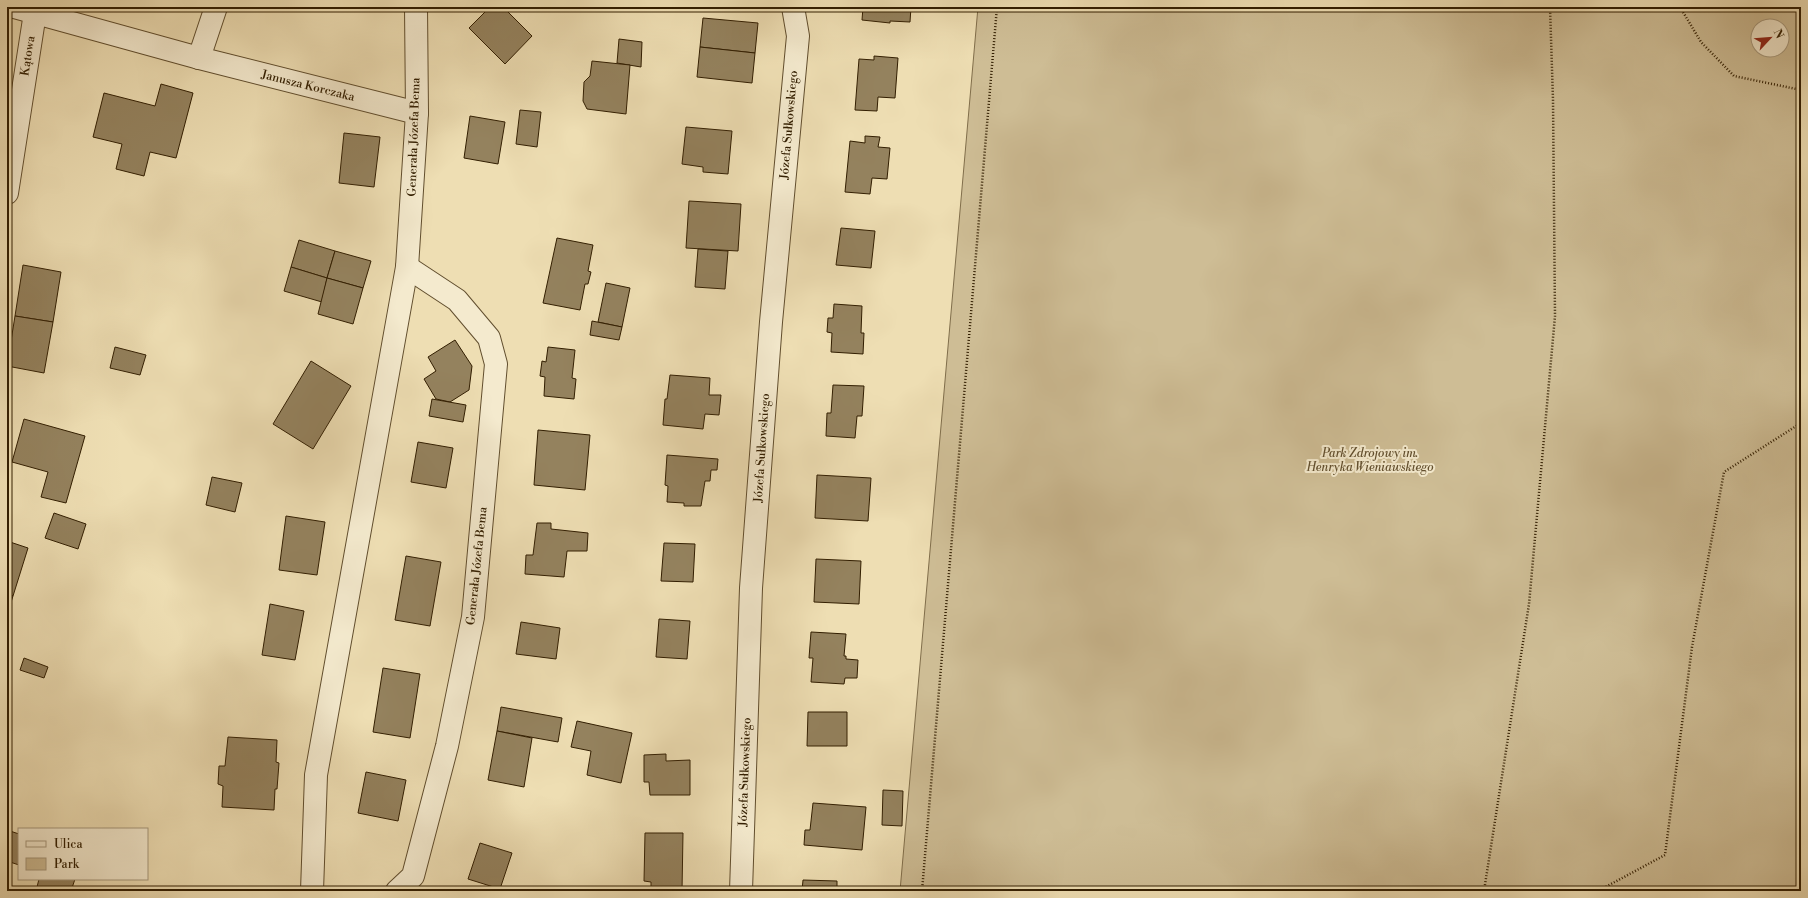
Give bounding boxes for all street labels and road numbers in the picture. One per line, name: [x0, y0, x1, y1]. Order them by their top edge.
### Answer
street label: Kątowa: [17, 34, 39, 77]
street label: Janusza Korczaka: [259, 67, 357, 105]
street label: Józefa Sułkowskiego: [777, 70, 801, 181]
street label: Generała Józefa Bema: [404, 76, 424, 197]
street label: Józefa Sułkowskiego: [751, 393, 773, 504]
street label: Generała Józefa Bema: [463, 505, 491, 626]
street label: Józefa Sułkowskiego: [736, 717, 754, 828]

